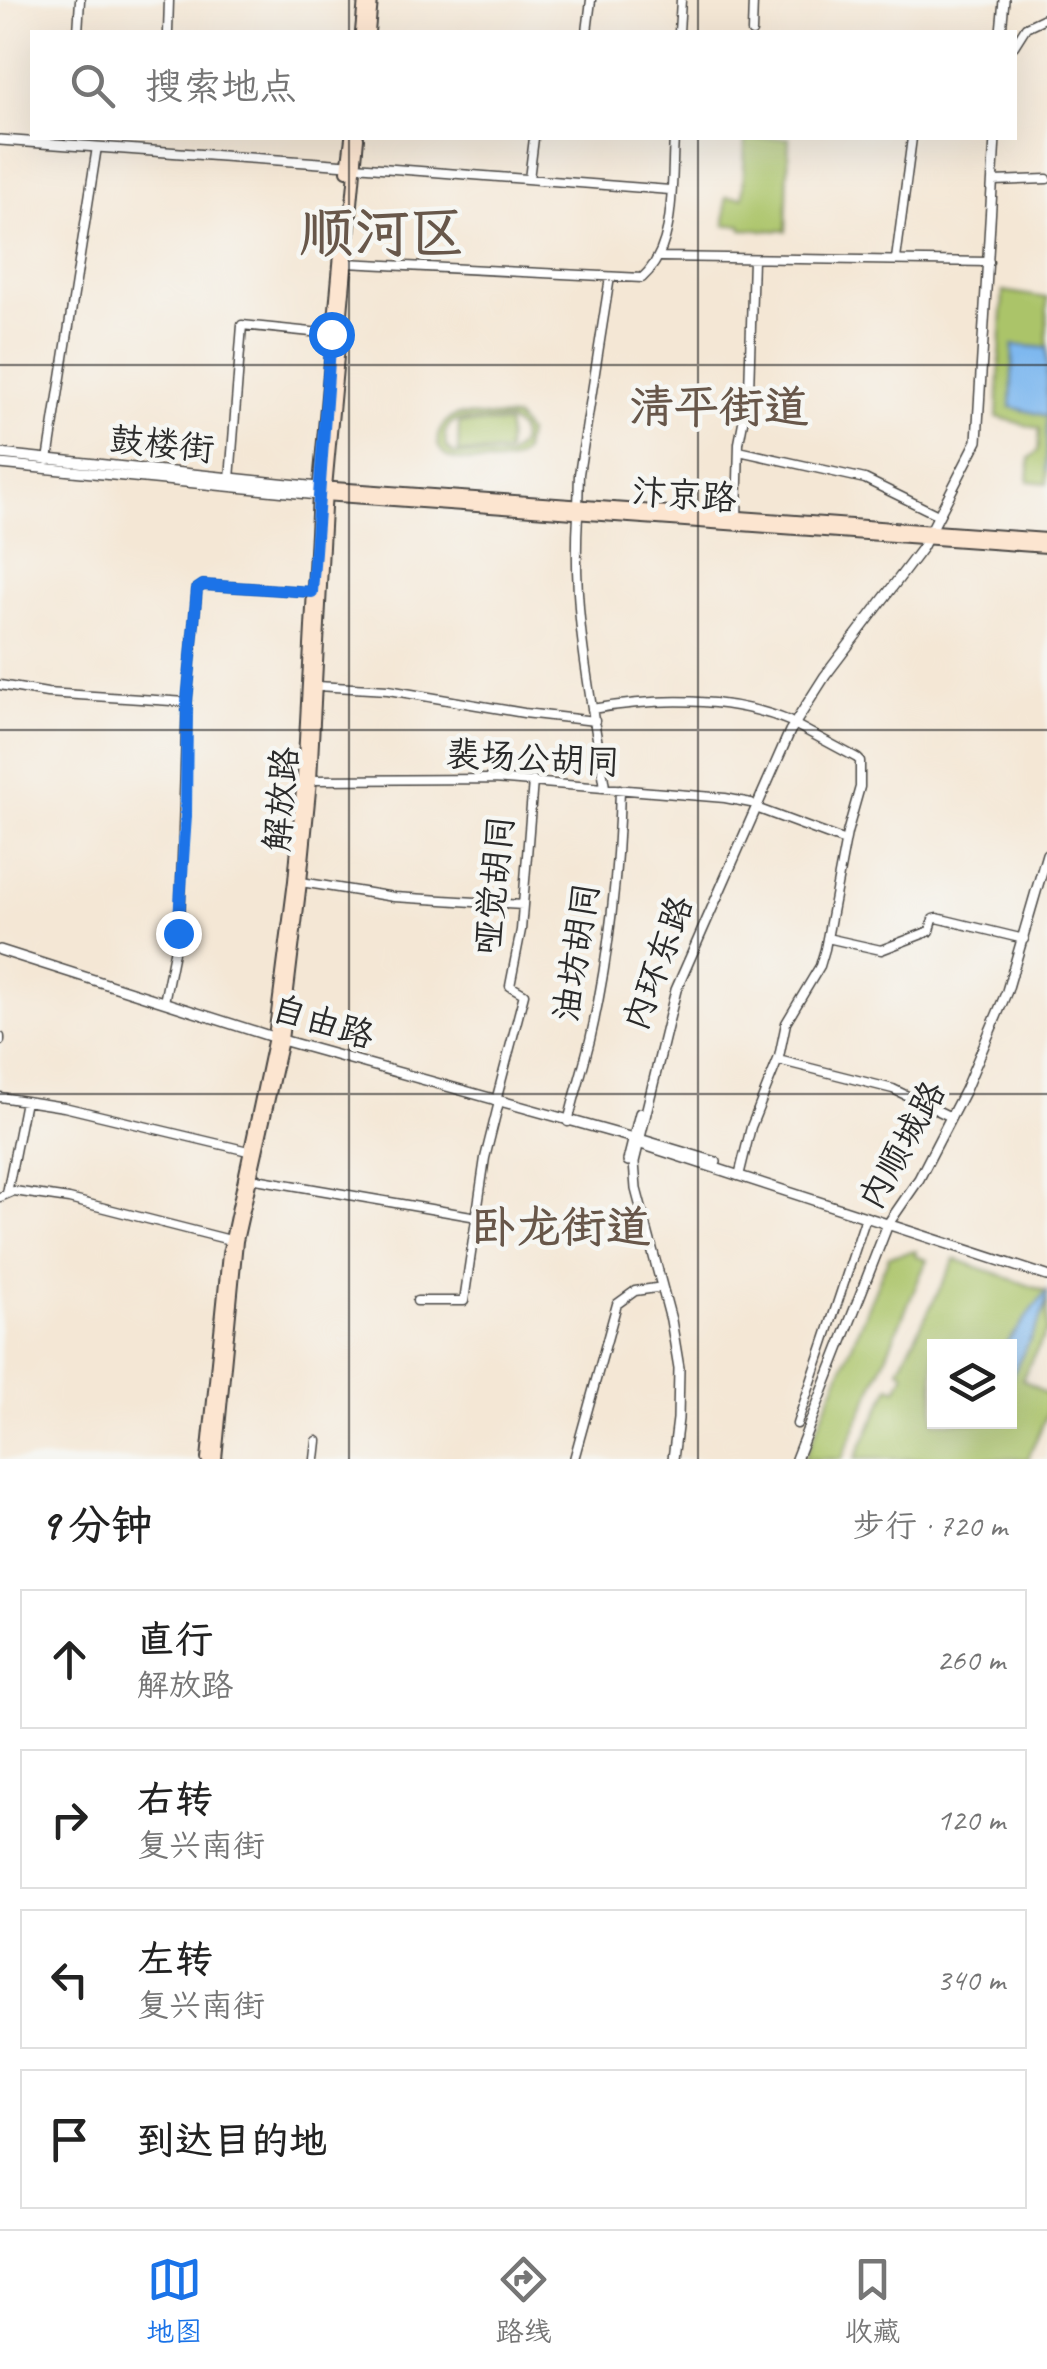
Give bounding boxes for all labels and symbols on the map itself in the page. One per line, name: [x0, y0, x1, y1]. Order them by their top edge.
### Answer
district label: 顺河区: [299, 198, 465, 268]
route start: [309, 312, 355, 358]
district label: 清平街道: [629, 379, 809, 436]
street label: 鼓楼街: [107, 416, 217, 472]
street label: 汴京路: [630, 469, 738, 521]
street label: 裴场公胡同: [444, 731, 622, 785]
street label: 解放路: [254, 745, 308, 853]
street label: 哑觉胡同: [464, 813, 524, 957]
street label: 油坊胡同: [543, 879, 609, 1025]
street label: 内环东路: [613, 890, 703, 1036]
route end: [156, 911, 202, 957]
street label: 自由路: [266, 985, 380, 1059]
street label: 内顺城路: [848, 1073, 956, 1217]
district label: 卧龙街道: [471, 1199, 651, 1256]

